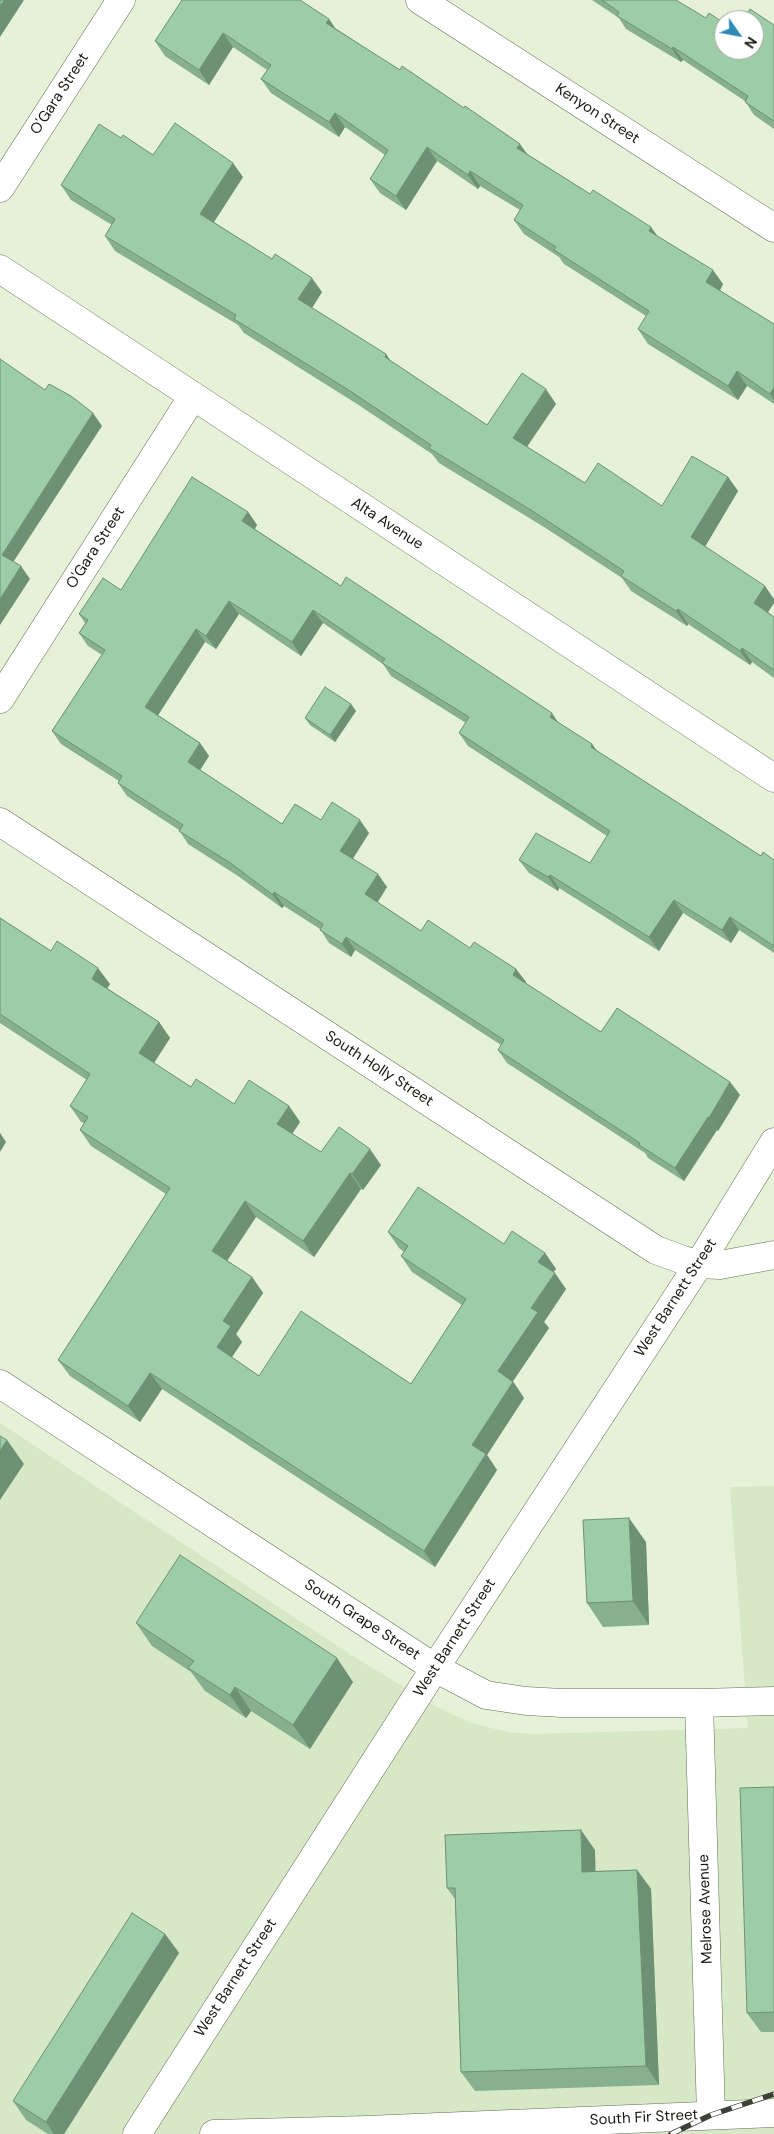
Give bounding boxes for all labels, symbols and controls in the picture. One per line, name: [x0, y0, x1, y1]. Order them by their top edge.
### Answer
north arrow: [714, 10, 764, 60]
text: N: [740, 33, 761, 52]
street label: O'Gara Street: [27, 50, 93, 138]
street label: Kenyon Street: [552, 80, 642, 148]
street label: Alta Avenue: [348, 494, 426, 554]
street label: O'Gara Street: [63, 504, 129, 592]
street label: South Holly Street: [322, 1027, 436, 1111]
street label: West Barnett Street: [631, 1236, 721, 1360]
street label: South Grape Street: [301, 1576, 423, 1664]
street label: West Barnett Street: [410, 1576, 500, 1700]
street label: Melrose Avenue: [695, 1854, 717, 1964]
street label: West Barnett Street: [191, 1916, 281, 2040]
street label: South Fir Street: [589, 2106, 699, 2130]

